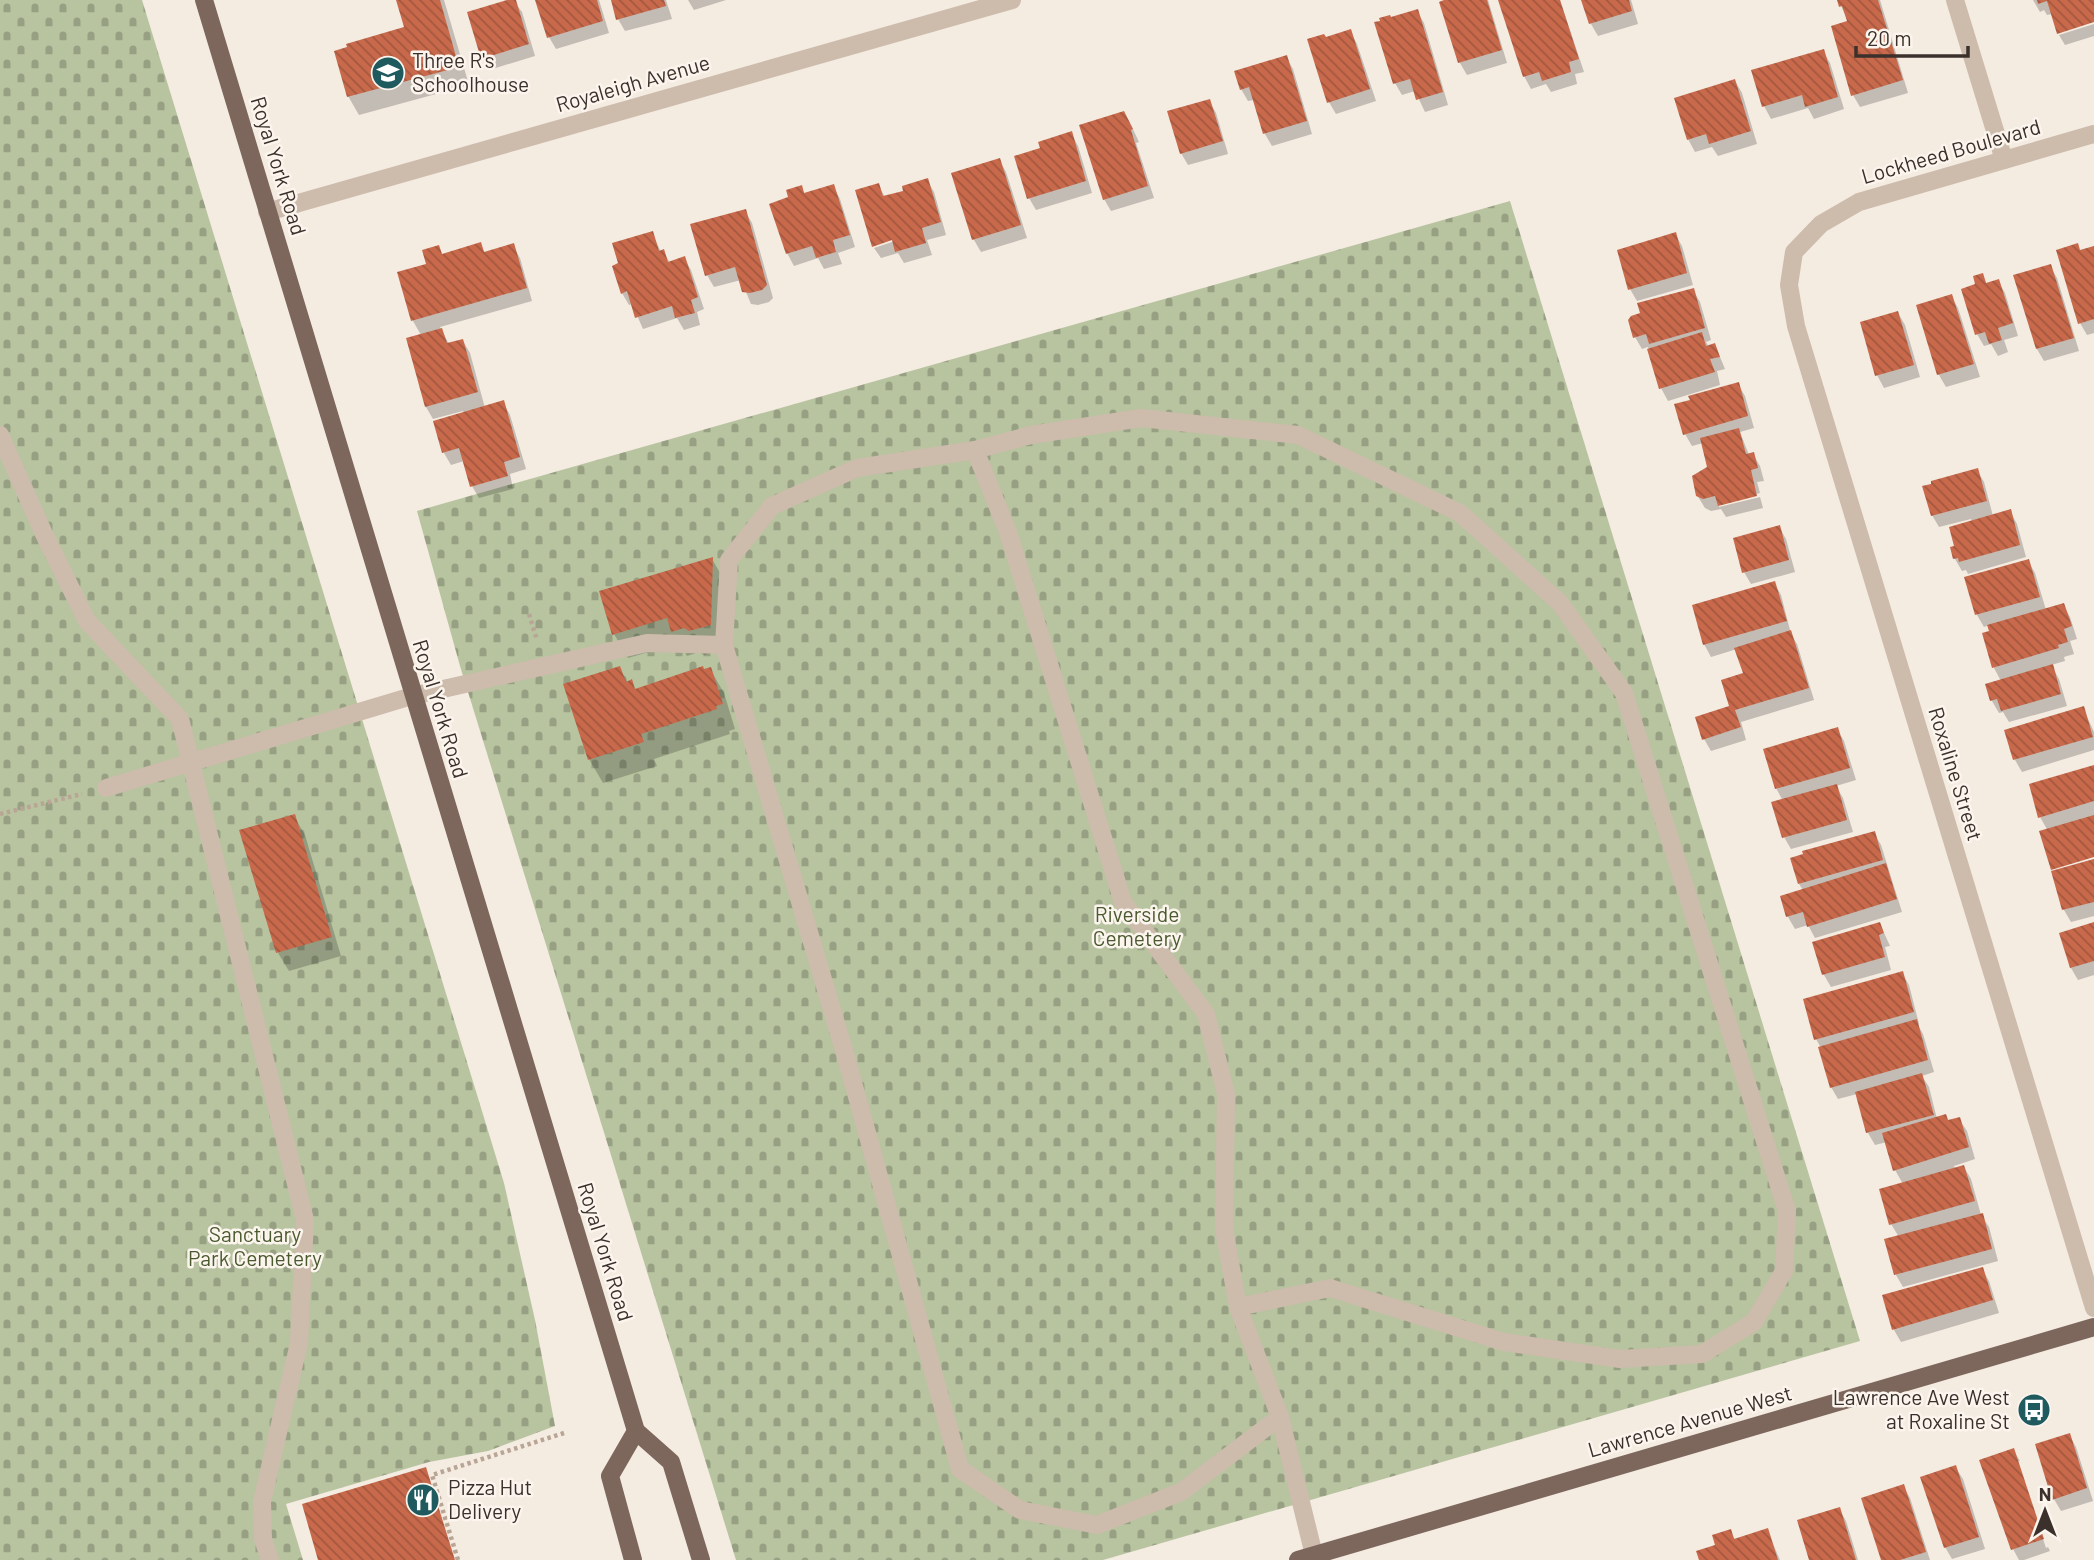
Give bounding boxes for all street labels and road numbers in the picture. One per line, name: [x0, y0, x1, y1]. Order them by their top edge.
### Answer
street label: Royaleigh Avenue: [553, 49, 712, 116]
street label: Royal York Road: [246, 93, 312, 238]
street label: Lockheed Boulevard: [1858, 113, 2043, 188]
street label: Royal York Road: [408, 636, 474, 781]
street label: Roxaline Street: [1924, 704, 1989, 844]
street label: Royal York Road: [573, 1179, 639, 1324]
street label: Lawrence Avenue West: [1585, 1379, 1794, 1462]

